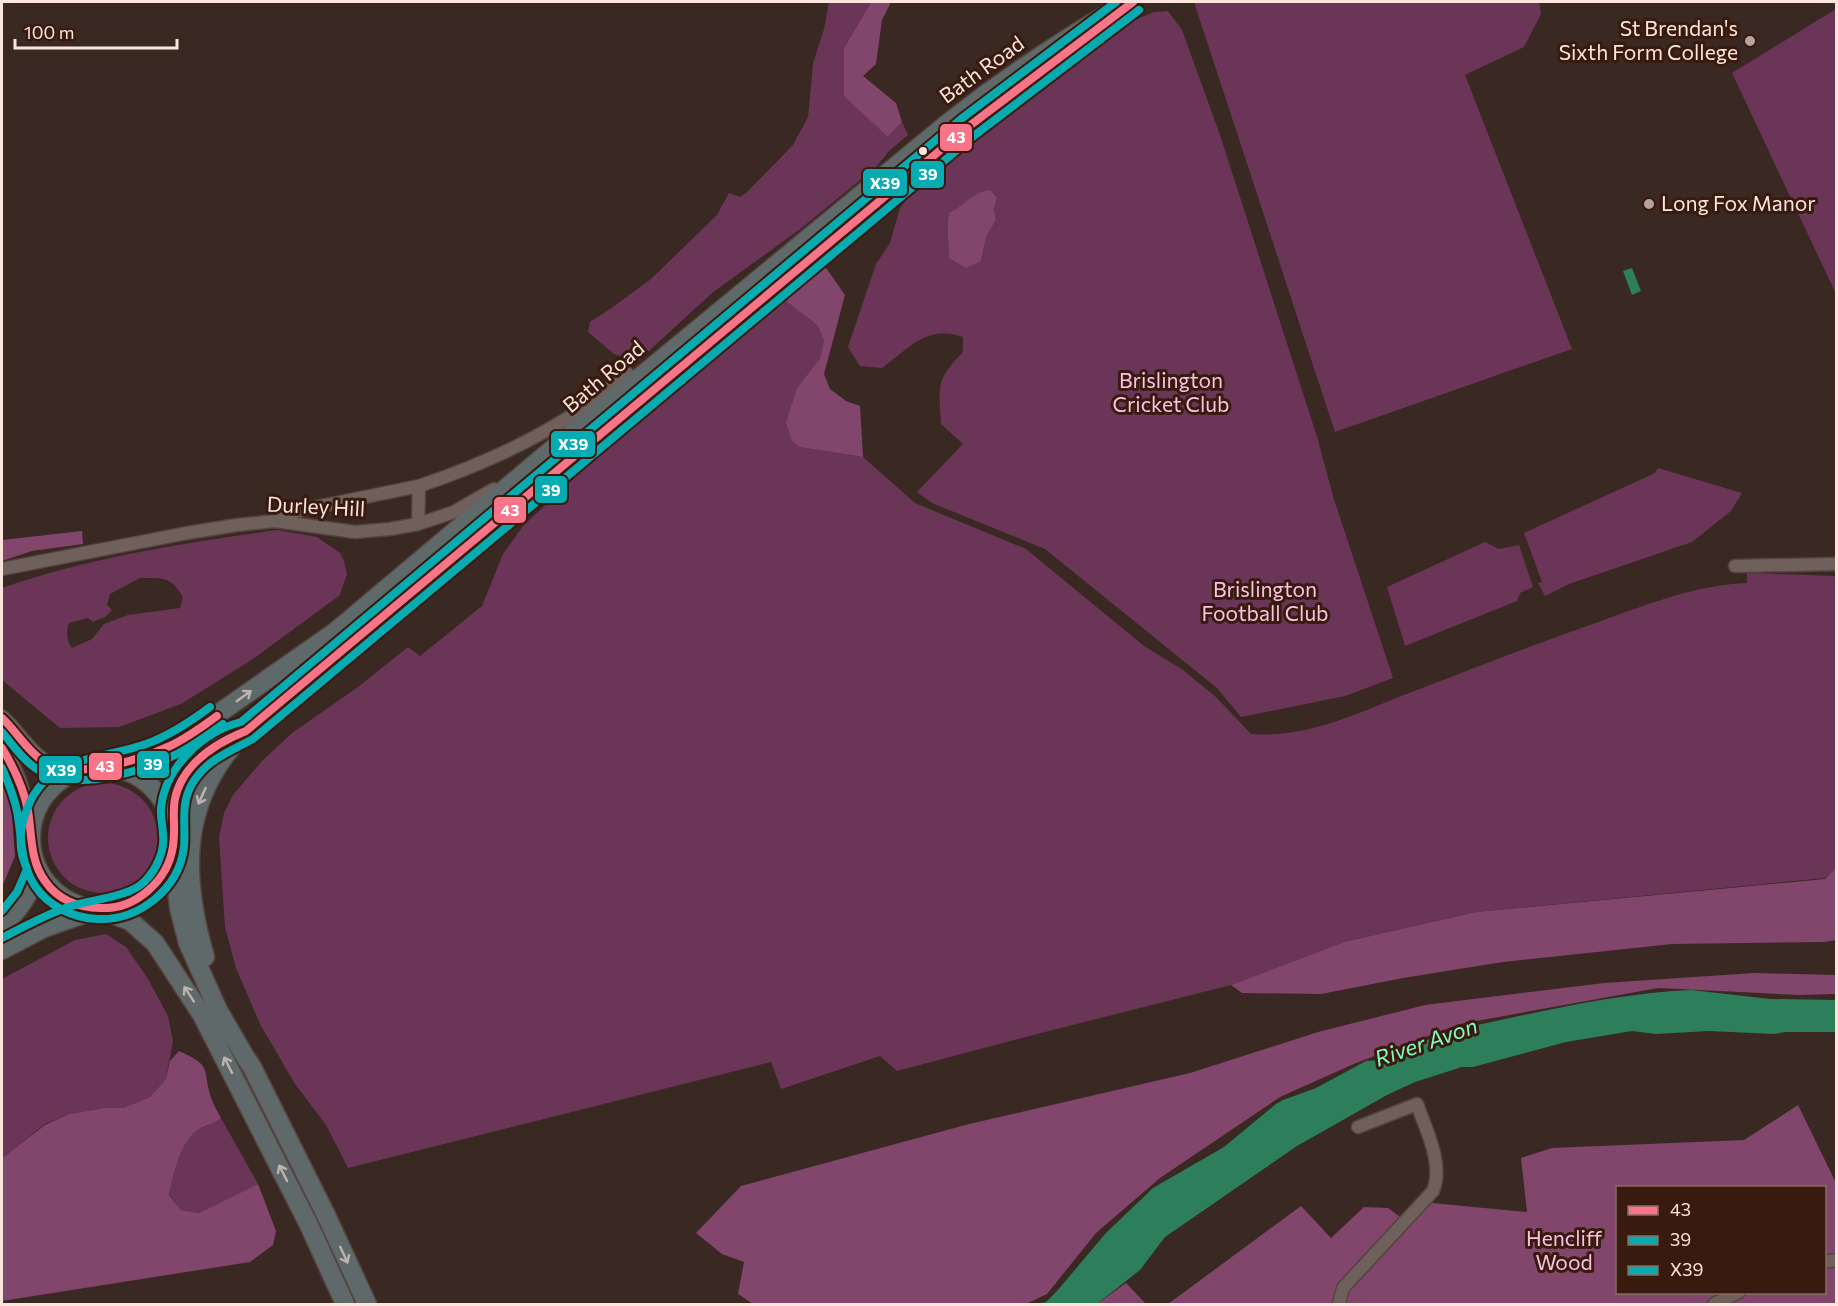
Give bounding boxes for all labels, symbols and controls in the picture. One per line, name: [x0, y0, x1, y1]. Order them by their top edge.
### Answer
scale bar: [15, 12, 177, 50]
place label: St Brendan's Sixth Form College: [1559, 15, 1738, 64]
text: 100 m: [24, 21, 74, 43]
street label: Bath Road: [934, 30, 1028, 108]
marker: St Brendan's Sixth Form College: [1743, 34, 1757, 48]
line badge: 43: [939, 123, 973, 152]
text: 43: [946, 127, 966, 146]
unlabelled marker: [917, 145, 929, 157]
line badge: 39: [910, 160, 945, 189]
text: 39: [918, 164, 938, 183]
line badge: X39: [862, 168, 908, 197]
text: X39: [870, 173, 900, 192]
place label: Long Fox Manor: [1661, 190, 1816, 215]
marker: Long Fox Manor: [1642, 197, 1656, 211]
street label: Bath Road: [557, 335, 649, 417]
park label: Brislington Cricket Club: [1113, 367, 1229, 416]
line badge: X39: [550, 430, 596, 458]
text: X39: [558, 434, 588, 453]
line badge: 39: [534, 475, 568, 504]
text: 39: [541, 480, 561, 499]
street label: Durley Hill: [266, 490, 366, 521]
line badge: 43: [493, 496, 527, 524]
text: 43: [500, 500, 520, 519]
park label: Brislington Football Club: [1201, 576, 1329, 625]
one-way arrow: [235, 690, 251, 702]
line badge: 39: [136, 750, 170, 779]
line badge: 43: [88, 752, 123, 781]
text: 39: [143, 754, 163, 773]
line badge: X39: [38, 755, 83, 784]
text: 43: [95, 756, 115, 775]
text: X39: [46, 760, 76, 779]
one-way arrow: [195, 786, 207, 804]
one-way arrow: [183, 986, 195, 1003]
water label: River Avon: [1371, 1011, 1481, 1072]
one-way arrow: [222, 1056, 234, 1074]
one-way arrow: [276, 1164, 288, 1182]
legend: [1616, 1186, 1826, 1294]
text: 43: [1670, 1198, 1691, 1220]
park label: Hencliff Wood: [1526, 1225, 1603, 1274]
text: 39: [1670, 1228, 1691, 1250]
one-way arrow: [339, 1245, 350, 1263]
text: X39: [1670, 1258, 1703, 1280]

